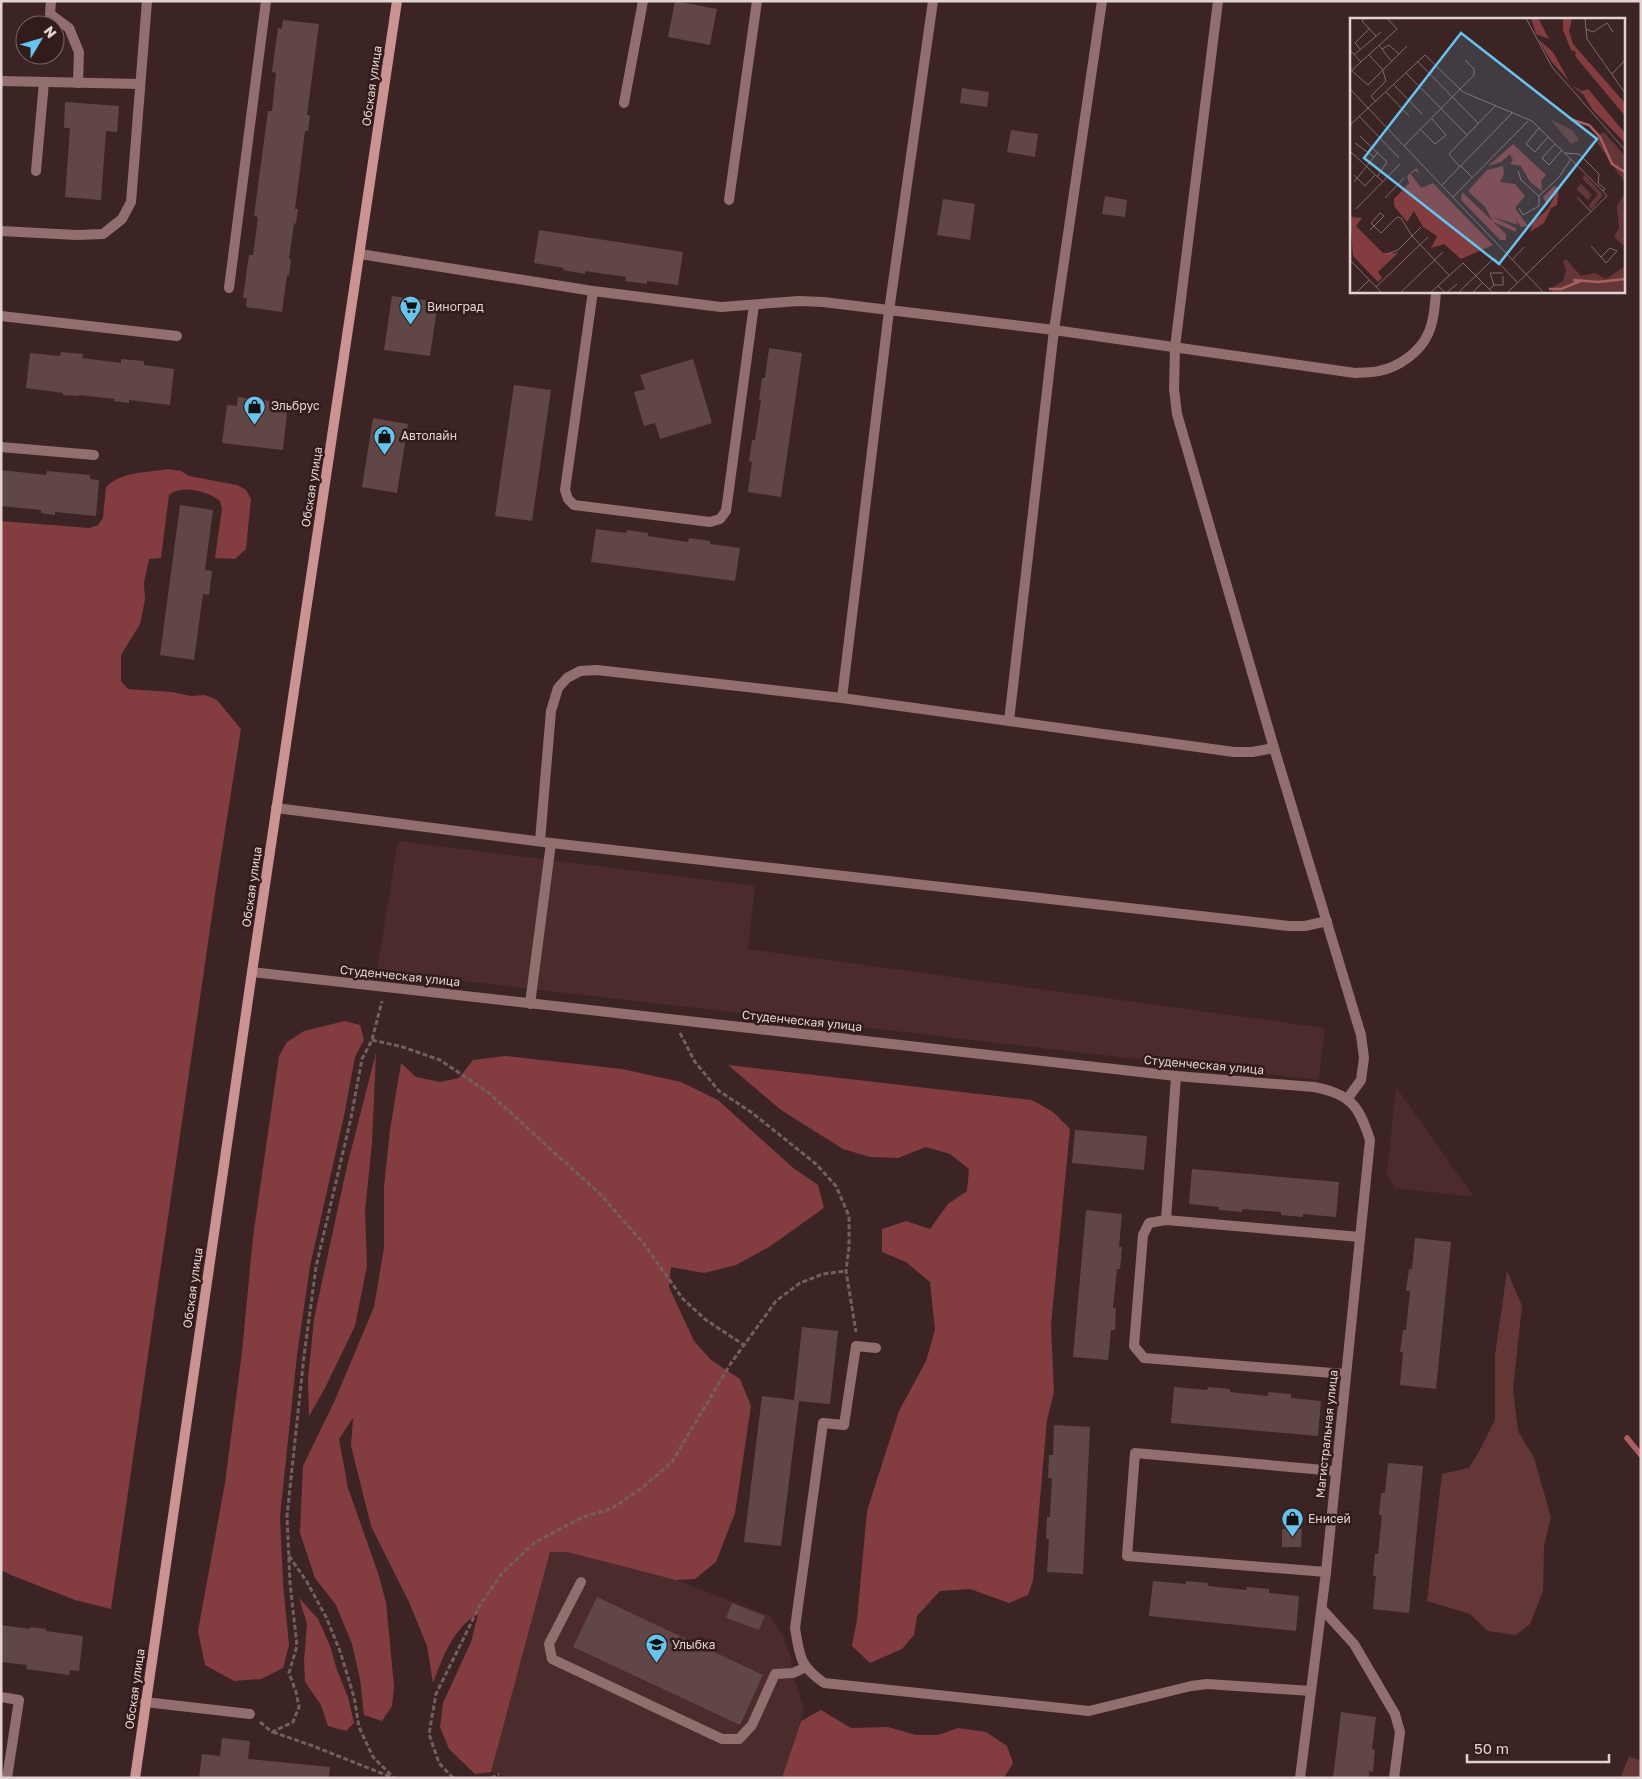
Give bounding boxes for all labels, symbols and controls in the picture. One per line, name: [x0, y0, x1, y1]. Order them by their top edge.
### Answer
north arrow: [15, 15, 65, 65]
inset map: [1350, 18, 1624, 292]
text: N: [41, 22, 61, 41]
street label: Обская улица: [358, 45, 385, 127]
supermarket icon: Виноград: [399, 295, 423, 326]
place label: Виноград: [427, 299, 484, 314]
shop icon: Эльбрус: [243, 394, 267, 425]
place label: Эльбрус: [271, 398, 320, 413]
shop icon: Автолайн: [373, 424, 397, 455]
place label: Автолайн: [401, 428, 457, 443]
street label: Обская улица: [298, 446, 325, 528]
street label: Обская улица: [238, 846, 265, 928]
street label: Студенческая улица: [339, 962, 461, 989]
street label: Студенческая улица: [741, 1007, 863, 1034]
street label: Студенческая улица: [1143, 1052, 1265, 1077]
street label: Обская улица: [179, 1247, 206, 1329]
street label: Магистральная улица: [1312, 1369, 1341, 1499]
shop icon: Енисей: [1280, 1507, 1304, 1538]
place label: Енисей: [1308, 1511, 1351, 1526]
school or university icon: Улыбка: [644, 1633, 668, 1664]
place label: Улыбка: [672, 1637, 716, 1652]
street label: Обская улица: [121, 1648, 148, 1730]
scale bar: [1467, 1732, 1610, 1764]
text: 50 m: [1474, 1739, 1509, 1757]

